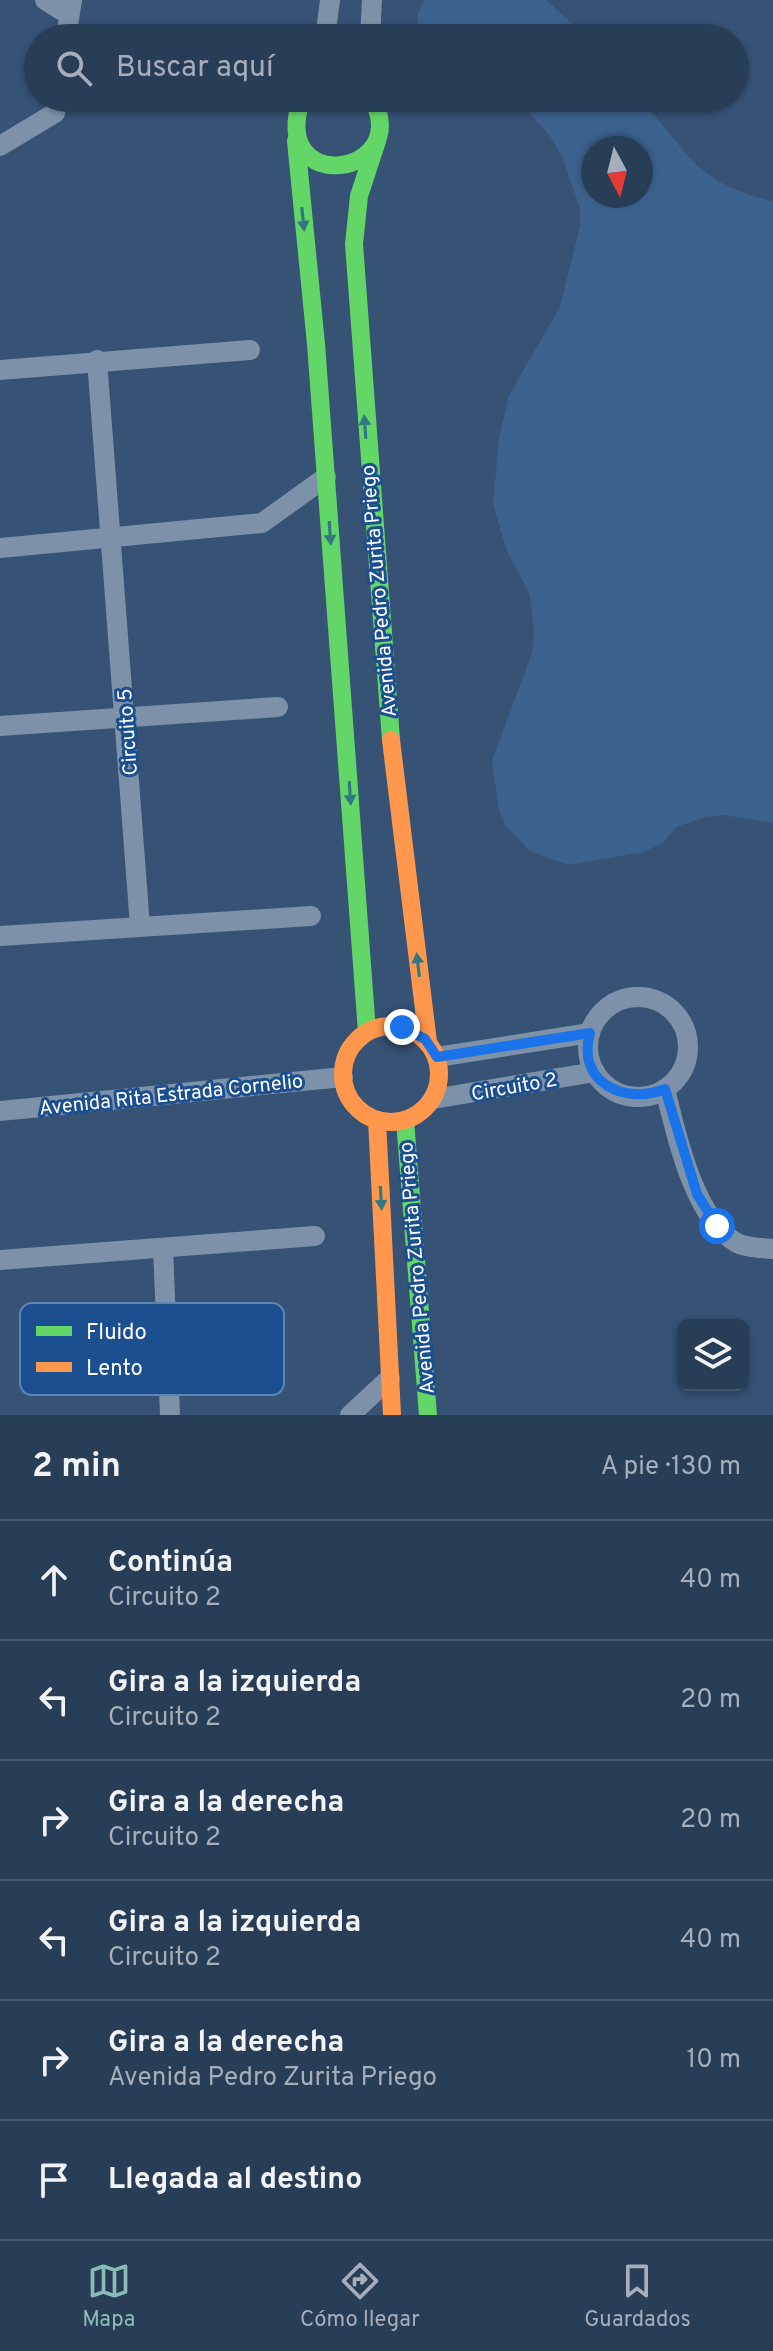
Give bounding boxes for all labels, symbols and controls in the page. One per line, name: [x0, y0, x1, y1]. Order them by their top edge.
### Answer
search box: [24, 24, 749, 112]
icon: search: [52, 46, 96, 90]
text: Buscar aquí: [116, 50, 274, 87]
north arrow: [581, 136, 653, 208]
one-way arrow: [297, 207, 310, 232]
one-way arrow: [358, 415, 371, 440]
street label: Avenida Pedro Zurita Priego: [356, 464, 404, 718]
one-way arrow: [324, 521, 337, 546]
street label: Circuito 5: [113, 688, 145, 776]
one-way arrow: [344, 781, 357, 806]
one-way arrow: [411, 952, 424, 977]
route end: [384, 1009, 420, 1045]
street label: Circuito 2: [469, 1068, 559, 1108]
street label: Avenida Rita Estrada Cornelio: [38, 1069, 304, 1123]
street label: Avenida Pedro Zurita Priego: [394, 1141, 442, 1395]
one-way arrow: [375, 1186, 388, 1211]
route start: [699, 1208, 735, 1244]
legend: [20, 1303, 284, 1395]
map controls: [677, 1319, 749, 1391]
button: layers: [677, 1319, 749, 1391]
text: Fluido: [86, 1320, 147, 1347]
text: Lento: [86, 1356, 143, 1383]
text: 2 min: [32, 1446, 121, 1489]
text: A pie · 130 m: [601, 1451, 741, 1484]
text: Continúa: [108, 1545, 233, 1582]
icon: ahead: [32, 1558, 76, 1602]
text: 40 m: [680, 1564, 741, 1597]
text: Circuito 2: [108, 1582, 221, 1615]
text: Gira a la izquierda: [108, 1665, 361, 1702]
icon: left: [32, 1678, 76, 1722]
text: 20 m: [680, 1684, 741, 1717]
text: Circuito 2: [108, 1702, 221, 1735]
text: Gira a la derecha: [108, 1785, 344, 1822]
icon: right: [32, 1798, 76, 1842]
text: 20 m: [680, 1804, 741, 1837]
text: Circuito 2: [108, 1822, 221, 1855]
text: Gira a la izquierda: [108, 1905, 361, 1942]
icon: left: [32, 1918, 76, 1962]
text: 40 m: [680, 1924, 741, 1957]
text: Circuito 2: [108, 1942, 221, 1975]
text: Gira a la derecha: [108, 2025, 344, 2062]
icon: right: [32, 2038, 76, 2082]
text: 10 m: [686, 2044, 741, 2077]
text: Avenida Pedro Zurita Priego: [108, 2062, 437, 2095]
icon: arrive: [32, 2158, 76, 2202]
text: Llegada al destino: [108, 2162, 362, 2199]
tab: Mapa: [82, 2259, 135, 2334]
tab: Cómo llegar: [300, 2259, 420, 2334]
tab: Guardados: [584, 2259, 691, 2334]

